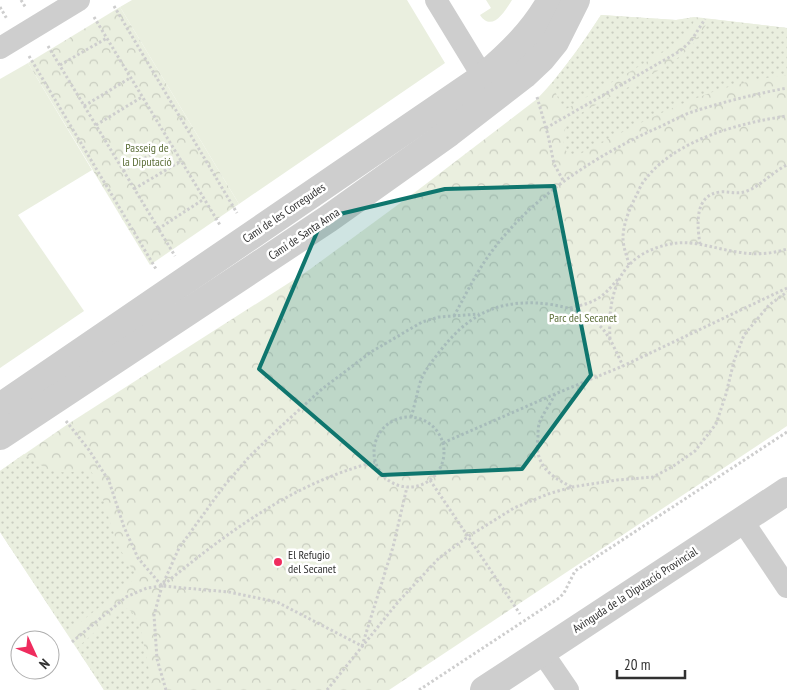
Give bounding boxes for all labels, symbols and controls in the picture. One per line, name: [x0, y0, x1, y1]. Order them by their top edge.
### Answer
park label: Passeig de la Diputació: [122, 140, 172, 169]
street label: Camí de les Corregudes: [240, 179, 328, 246]
street label: Camí de Santa Anna: [265, 204, 342, 263]
park label: Parc del Secanet: [549, 310, 618, 325]
street label: Avinguda de la Diputació Provincial: [569, 543, 700, 636]
place label: El Refugio del Secanet: [288, 547, 337, 576]
marker: El Refugio del Secanet: [272, 556, 284, 568]
north arrow: [10, 630, 60, 680]
scale bar: [617, 648, 684, 680]
text: N: [35, 655, 53, 673]
text: 20 m: [624, 655, 650, 674]

